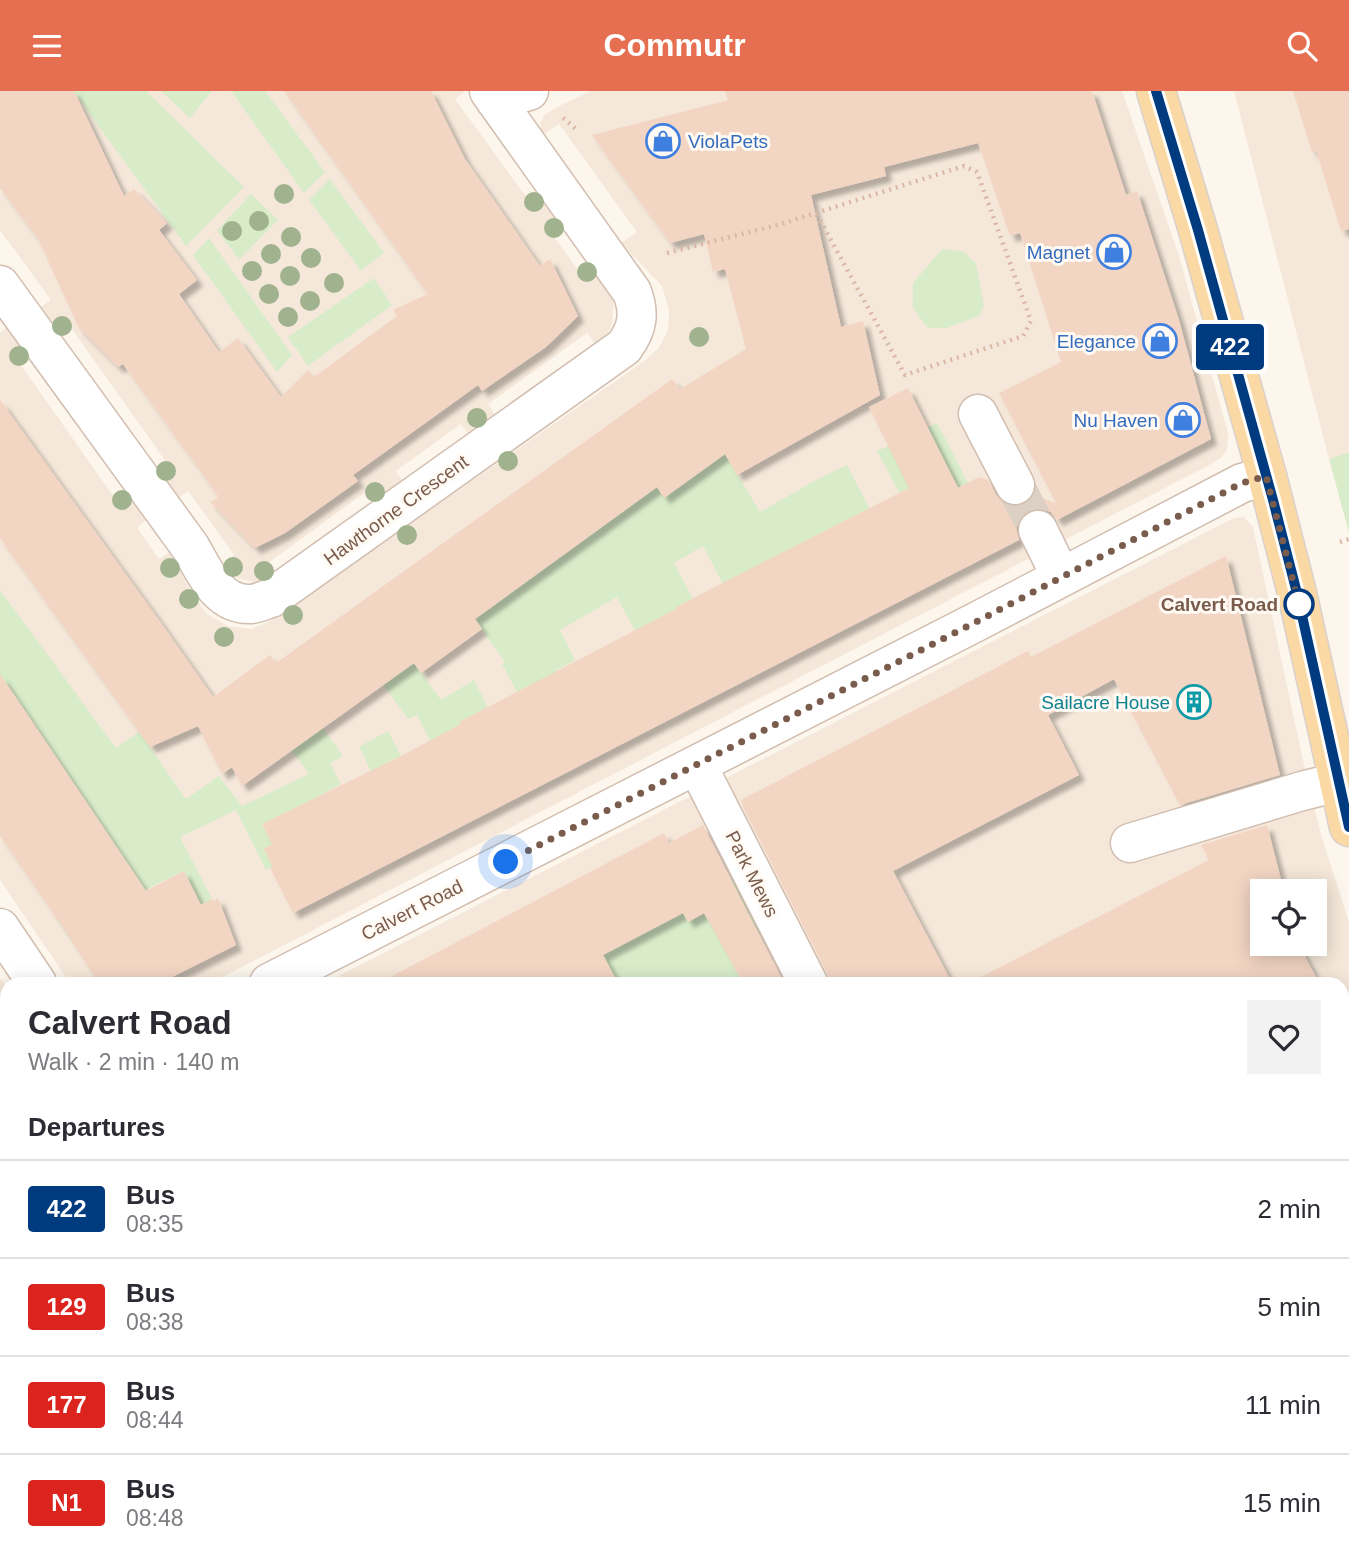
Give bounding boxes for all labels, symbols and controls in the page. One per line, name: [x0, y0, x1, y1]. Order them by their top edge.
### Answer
icon: menu: [28, 27, 66, 65]
text: Commutr: [603, 27, 746, 63]
icon: search: [1283, 27, 1321, 65]
shop icon: ViolaPets: [644, 122, 682, 160]
place label: ViolaPets: [688, 131, 768, 152]
shop icon: Magnet: [1095, 233, 1133, 271]
place label: Magnet: [1027, 242, 1091, 263]
shop icon: Elegance: [1141, 322, 1179, 360]
line badge: 422: [1190, 324, 1270, 370]
place label: Elegance: [1057, 331, 1136, 352]
text: 422: [1210, 333, 1250, 360]
shop icon: Nu Haven: [1164, 401, 1202, 439]
place label: Nu Haven: [1074, 410, 1158, 431]
street label: Hawthorne Crescent: [320, 450, 473, 569]
marker: Calvert Road: [1284, 589, 1314, 619]
place label: Calvert Road: [1161, 594, 1278, 615]
building icon: Sailacre House: [1175, 683, 1213, 721]
place label: Sailacre House: [1041, 692, 1170, 713]
street label: Park Mews: [721, 827, 783, 921]
your location: [488, 844, 523, 879]
street label: Calvert Road: [358, 875, 466, 945]
map controls: [1250, 879, 1327, 956]
button: locate: [1250, 879, 1327, 956]
button: heart: [1247, 1000, 1321, 1074]
text: Calvert Road: [28, 1004, 232, 1041]
text: Walk · 2 min · 140 m: [28, 1049, 239, 1075]
text: Departures: [28, 1112, 165, 1142]
text: Bus: [126, 1180, 175, 1210]
text: 2 min: [1257, 1194, 1321, 1224]
text: 422: [46, 1195, 87, 1222]
text: 08:35: [126, 1211, 184, 1237]
text: Bus: [126, 1278, 175, 1308]
text: 5 min: [1257, 1292, 1321, 1322]
text: 129: [46, 1293, 87, 1320]
text: 08:38: [126, 1309, 184, 1335]
text: Bus: [126, 1376, 175, 1406]
text: 11 min: [1245, 1390, 1321, 1420]
text: 177: [46, 1391, 87, 1418]
text: 08:44: [126, 1407, 184, 1433]
text: Bus: [126, 1474, 175, 1504]
text: 15 min: [1243, 1488, 1321, 1518]
text: N1: [51, 1489, 82, 1516]
text: 08:48: [126, 1505, 184, 1531]

